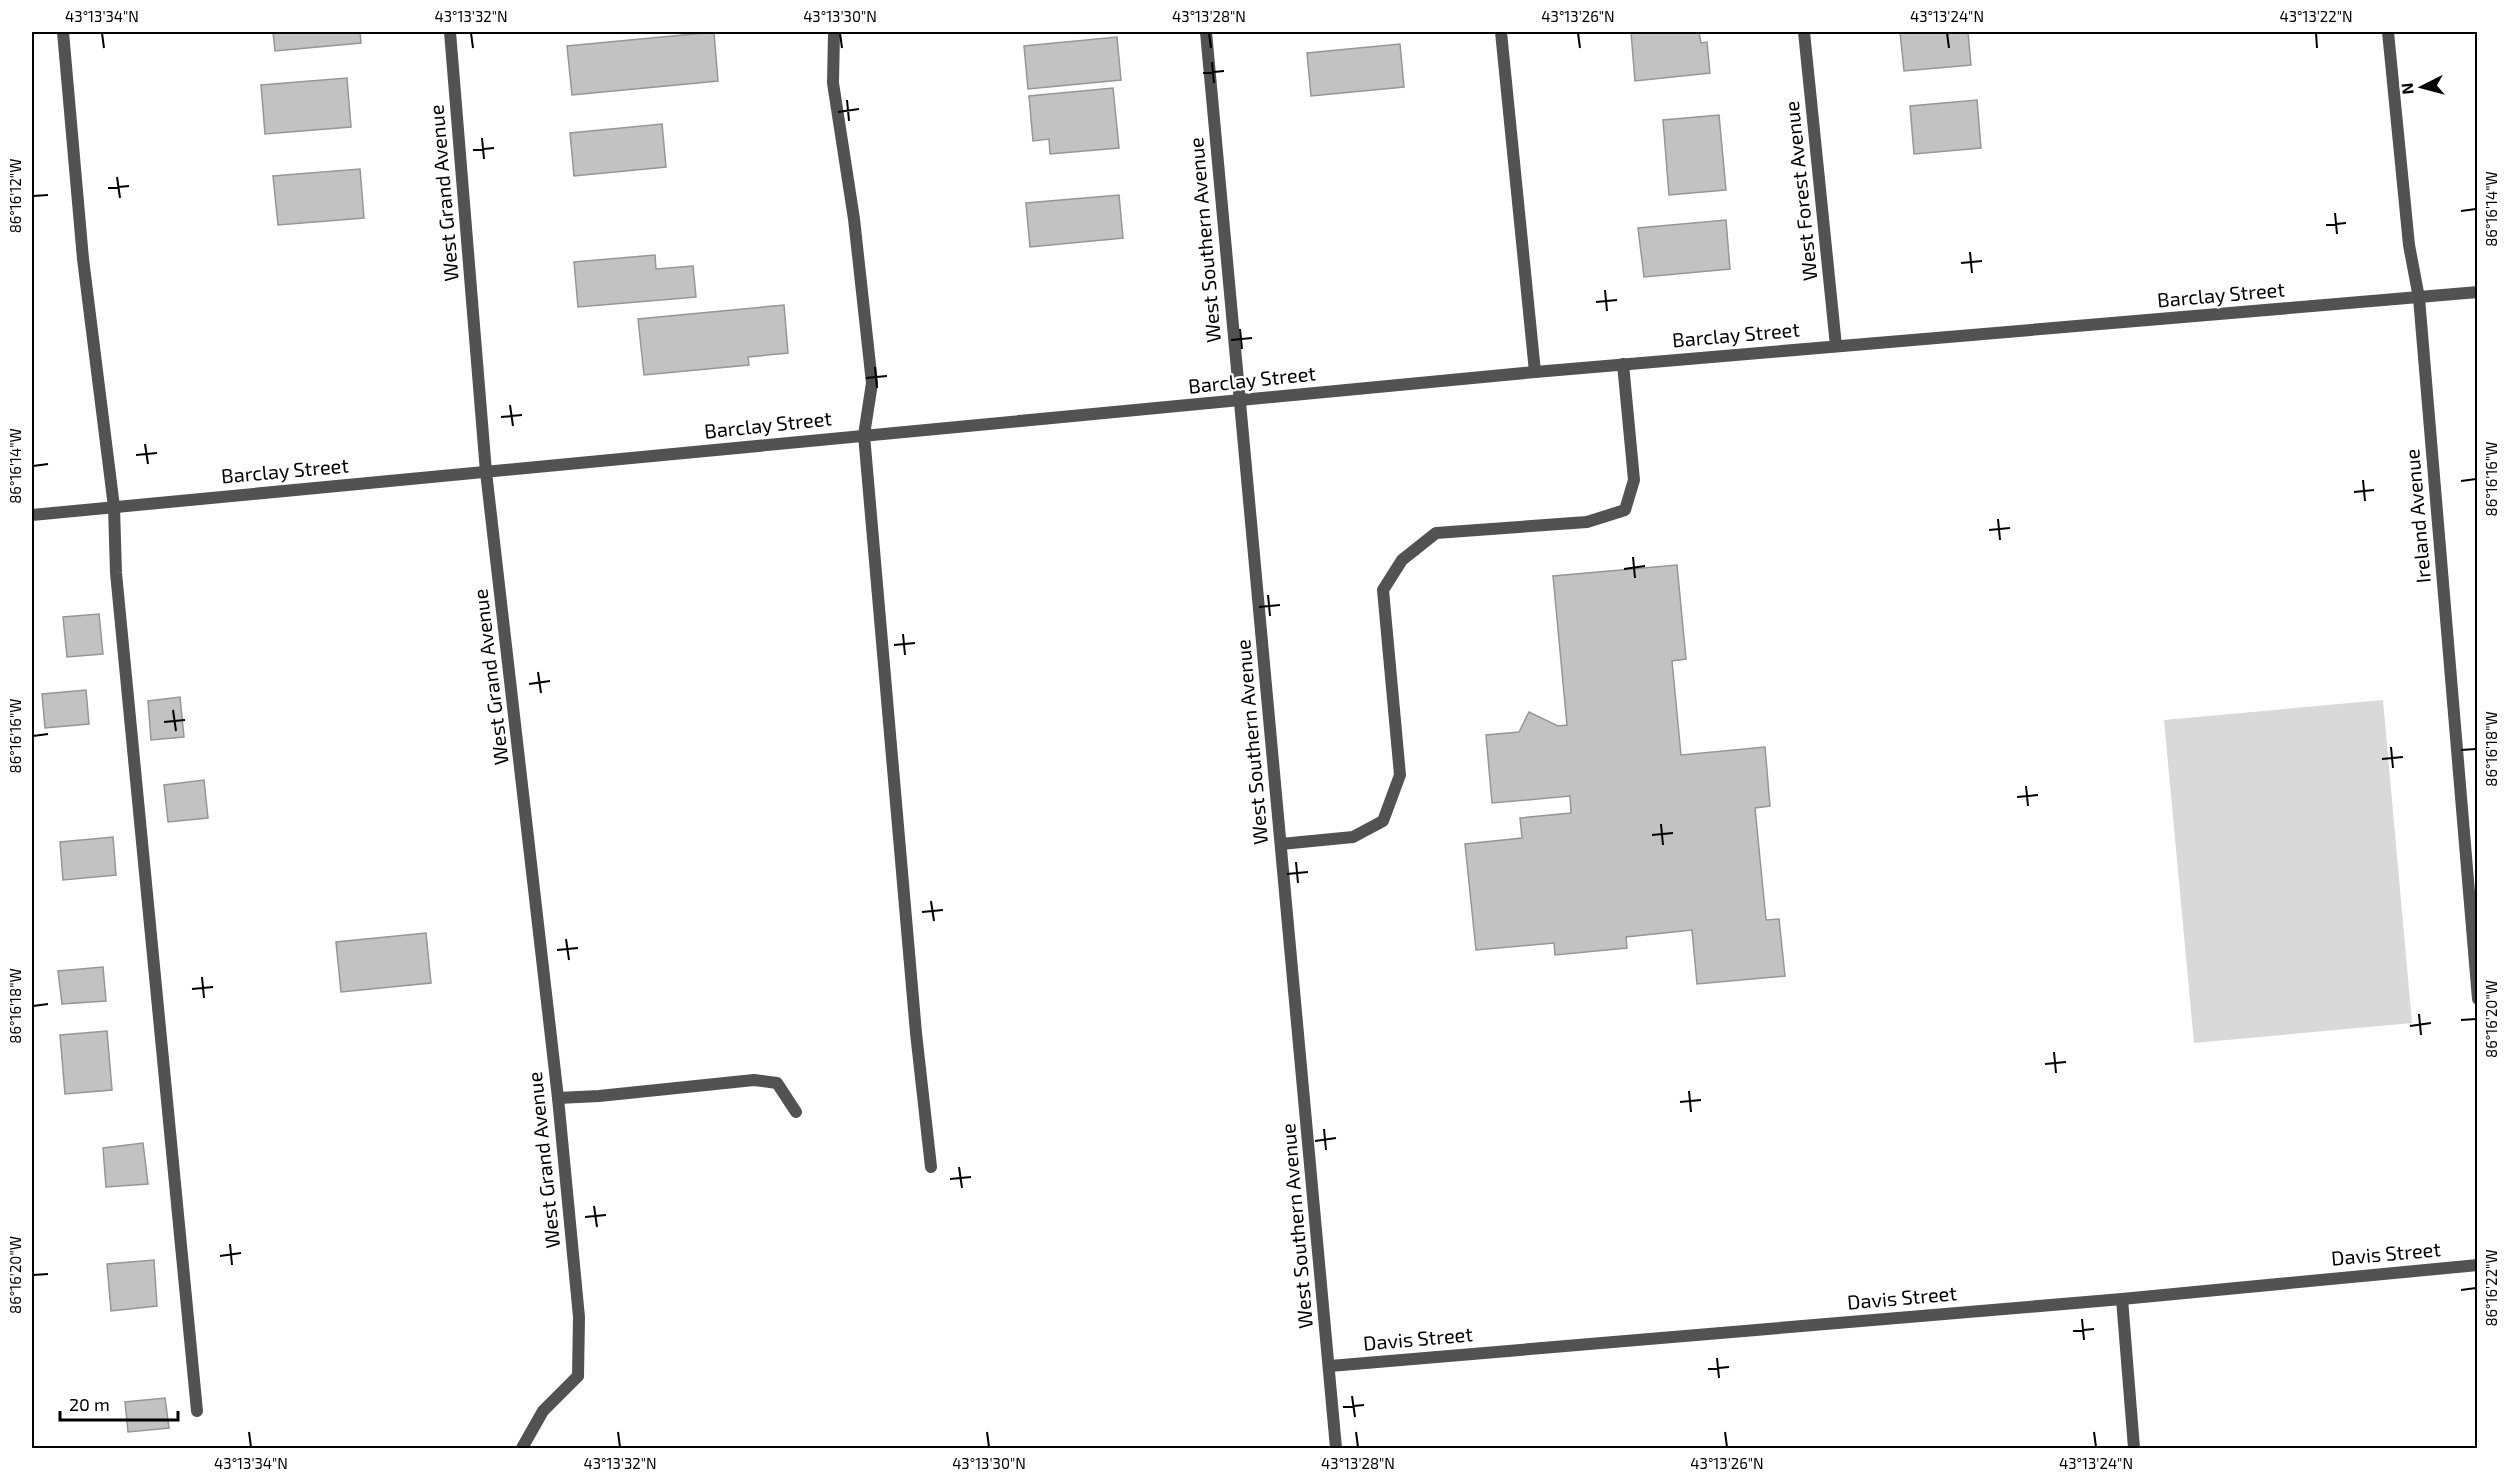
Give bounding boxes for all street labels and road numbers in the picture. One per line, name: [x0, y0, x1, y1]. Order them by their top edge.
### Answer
street label: West Forest Avenue: [1779, 100, 1821, 282]
street label: West Grand Avenue: [423, 104, 463, 282]
street label: West Southern Avenue: [1183, 136, 1225, 344]
street label: Barclay Street: [2156, 276, 2286, 312]
street label: Barclay Street: [1671, 316, 1801, 352]
street label: Barclay Street: [1187, 360, 1317, 398]
street label: Barclay Street: [703, 405, 833, 443]
street label: Ireland Avenue: [2399, 448, 2435, 584]
street label: Barclay Street: [220, 452, 350, 488]
street label: West Grand Avenue: [467, 588, 513, 767]
street label: West Southern Avenue: [1230, 638, 1272, 846]
street label: West Grand Avenue: [522, 1071, 564, 1249]
street label: West Southern Avenue: [1275, 1122, 1317, 1330]
street label: Davis Street: [2330, 1236, 2442, 1270]
street label: Davis Street: [1846, 1280, 1958, 1314]
street label: Davis Street: [1362, 1321, 1474, 1355]

